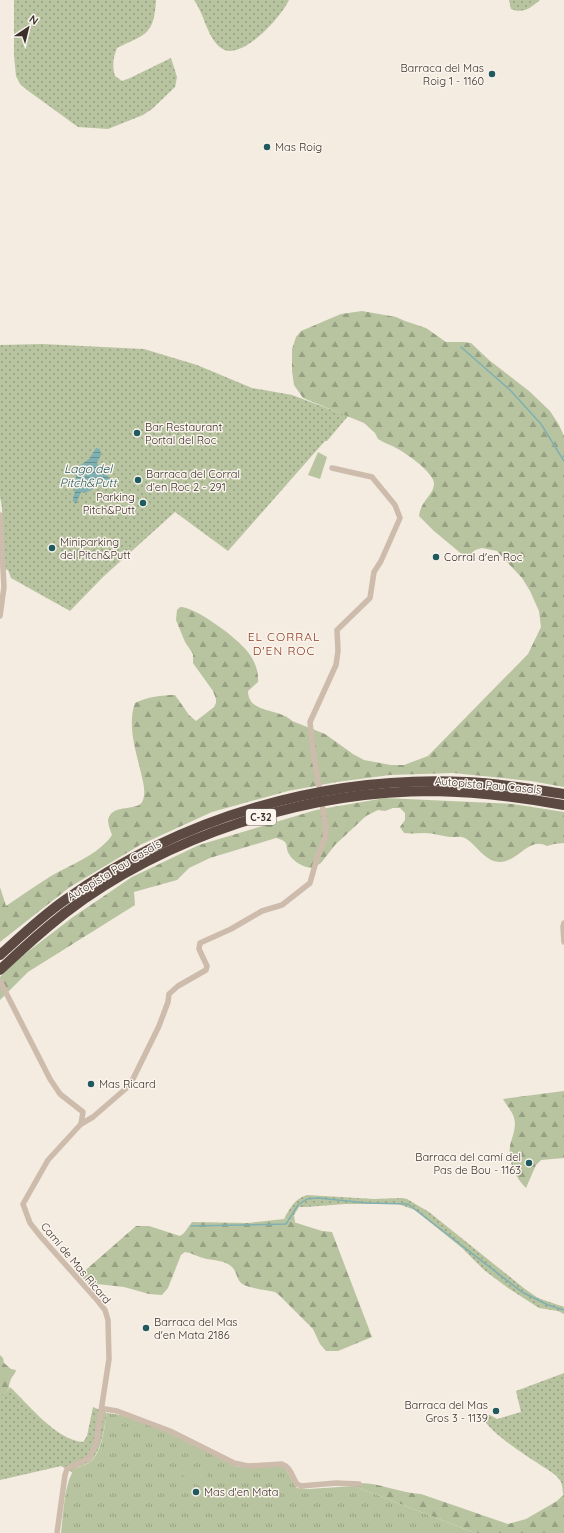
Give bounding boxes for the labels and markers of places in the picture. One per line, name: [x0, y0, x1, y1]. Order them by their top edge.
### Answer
place label: Barraca del Mas Roig 1 - 1160: [400, 61, 484, 88]
marker: Barraca del Mas Roig 1 - 1160: [487, 69, 497, 79]
place label: Mas Roig: [275, 140, 322, 154]
marker: Mas Roig: [262, 142, 272, 152]
place label: Bar Restaurant Portal del Roc: [145, 420, 222, 447]
marker: Bar Restaurant Portal del Roc: [132, 428, 142, 438]
place label: Barraca del Corral d’en Roc 2 - 291: [146, 467, 240, 494]
marker: Barraca del Corral d’en Roc 2 - 291: [133, 475, 143, 485]
place label: Parking Pitch&Putt: [83, 490, 135, 517]
marker: Parking Pitch&Putt: [138, 498, 148, 508]
place label: Miniparking del Pitch&Putt: [60, 535, 131, 562]
marker: Miniparking del Pitch&Putt: [47, 543, 57, 553]
place label: Corral d'en Roc: [444, 550, 523, 564]
marker: Corral d'en Roc: [431, 552, 441, 562]
place label: Mas Ricard: [99, 1077, 156, 1091]
marker: Mas Ricard: [86, 1079, 96, 1089]
place label: Barraca del camí del Pas de Bou - 1163: [415, 1150, 521, 1177]
marker: Barraca del camí del Pas de Bou - 1163: [524, 1158, 534, 1168]
place label: Barraca del Mas d'en Mata 2186: [154, 1315, 238, 1342]
marker: Barraca del Mas d'en Mata 2186: [141, 1323, 151, 1333]
place label: Barraca del Mas Gros 3 - 1139: [404, 1398, 488, 1425]
marker: Barraca del Mas Gros 3 - 1139: [491, 1406, 501, 1416]
place label: Mas d'en Mata: [204, 1485, 278, 1499]
marker: Mas d'en Mata: [191, 1487, 201, 1497]

